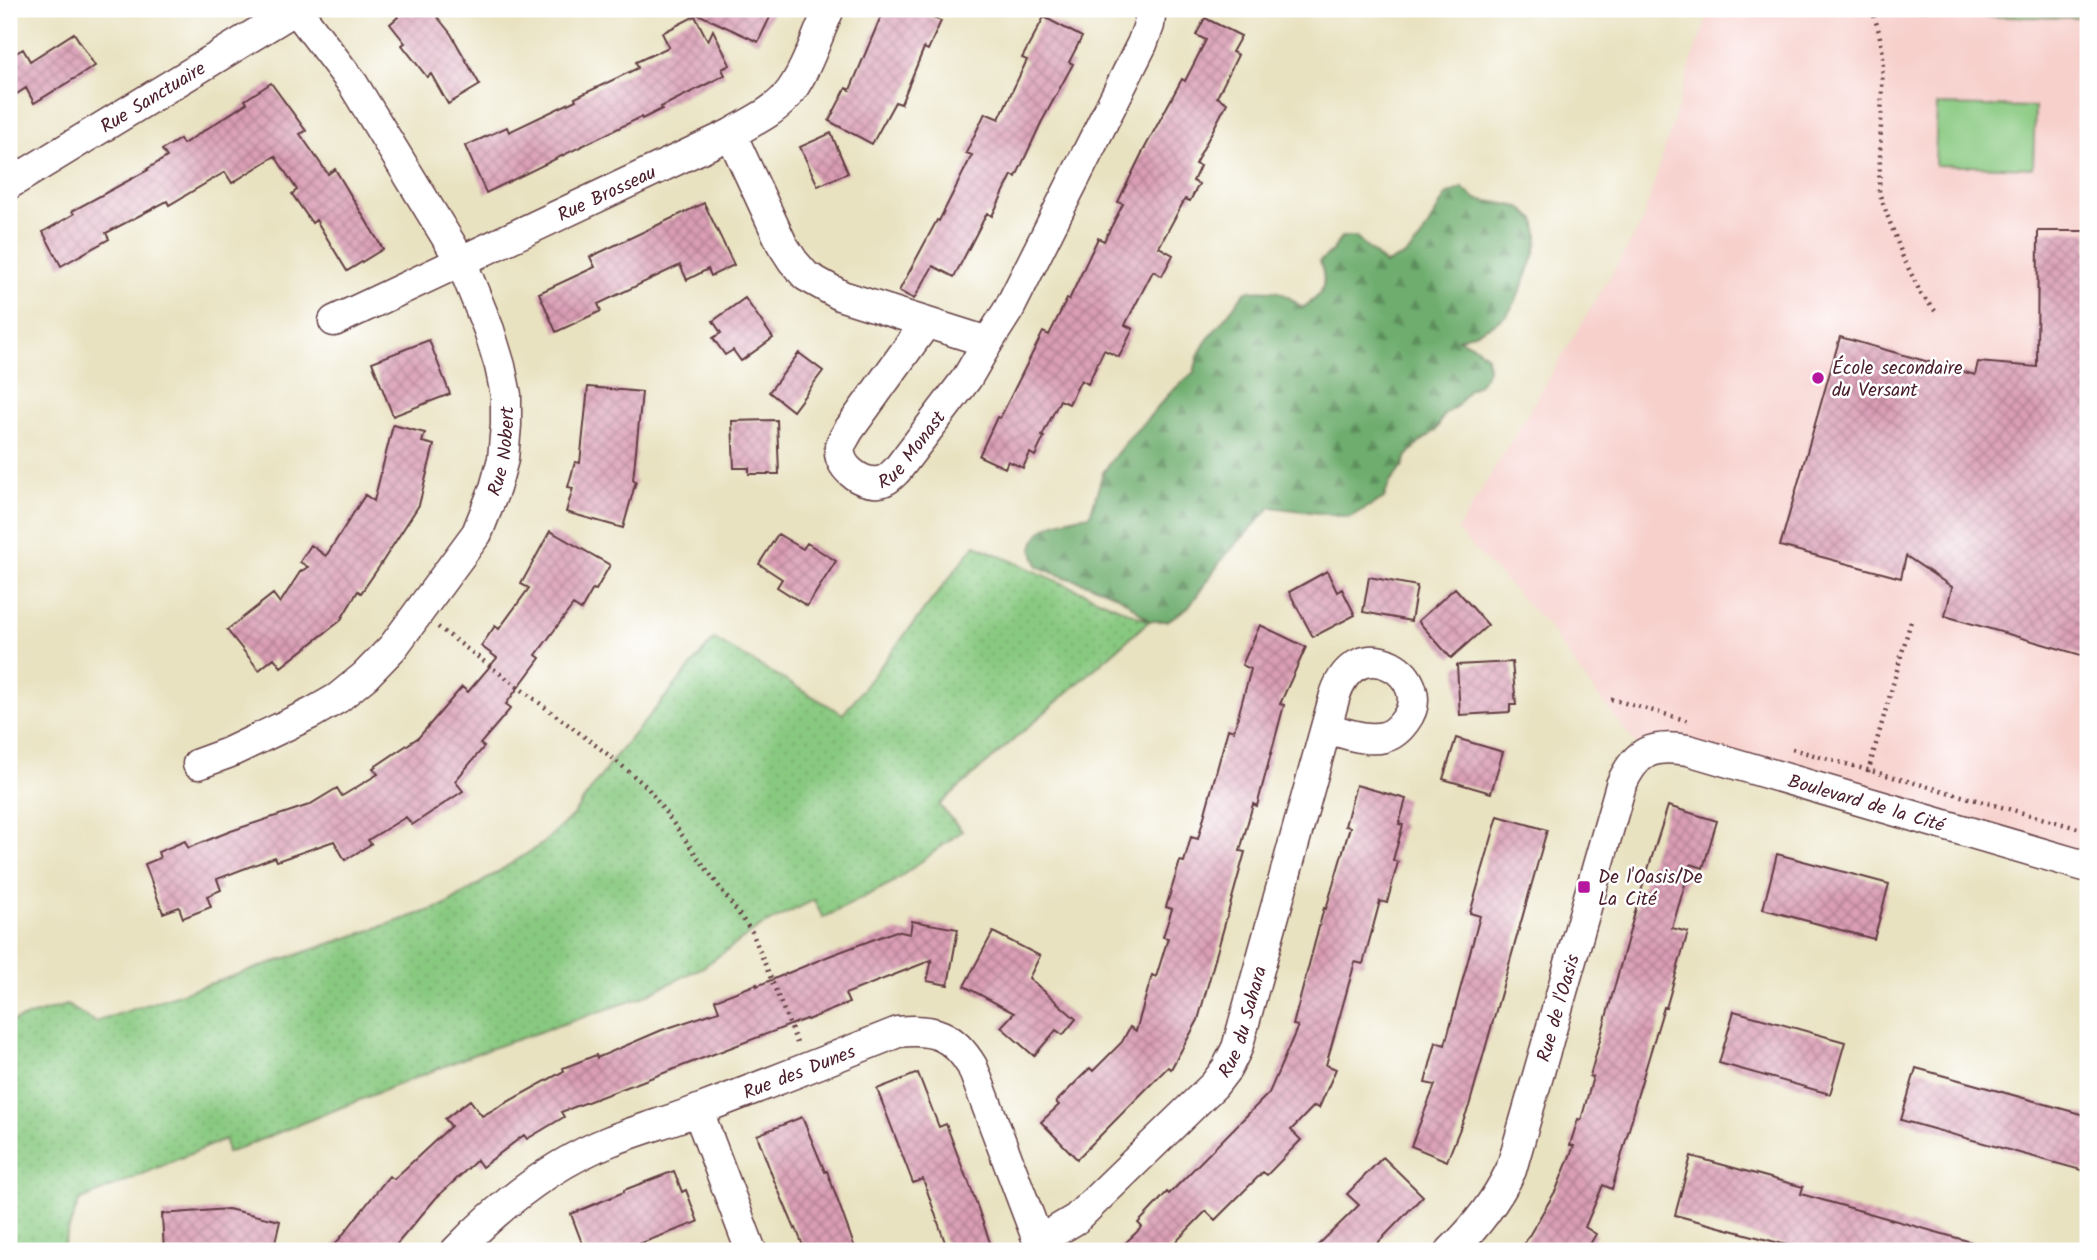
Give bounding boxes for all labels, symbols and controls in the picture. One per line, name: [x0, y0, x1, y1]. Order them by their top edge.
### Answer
street label: Rue Sanctuaire: [95, 54, 212, 142]
street label: Rue Brosseau: [553, 158, 662, 231]
place label: École secondaire du Versant: [1832, 354, 1963, 406]
marker: École secondaire du Versant: [1810, 370, 1826, 386]
street label: Rue Monast: [874, 404, 955, 498]
street label: Rue Nobert: [480, 406, 523, 501]
street label: Boulevard de la Cité: [1784, 767, 1949, 841]
place label: De l'Oasis/De La Cité: [1598, 863, 1703, 915]
marker: De l'Oasis/De La Cité: [1576, 879, 1592, 895]
street label: Rue de l'Oasis: [1530, 951, 1589, 1066]
street label: Rue du Sahara: [1211, 963, 1276, 1085]
street label: Rue des Dunes: [739, 1037, 860, 1109]

